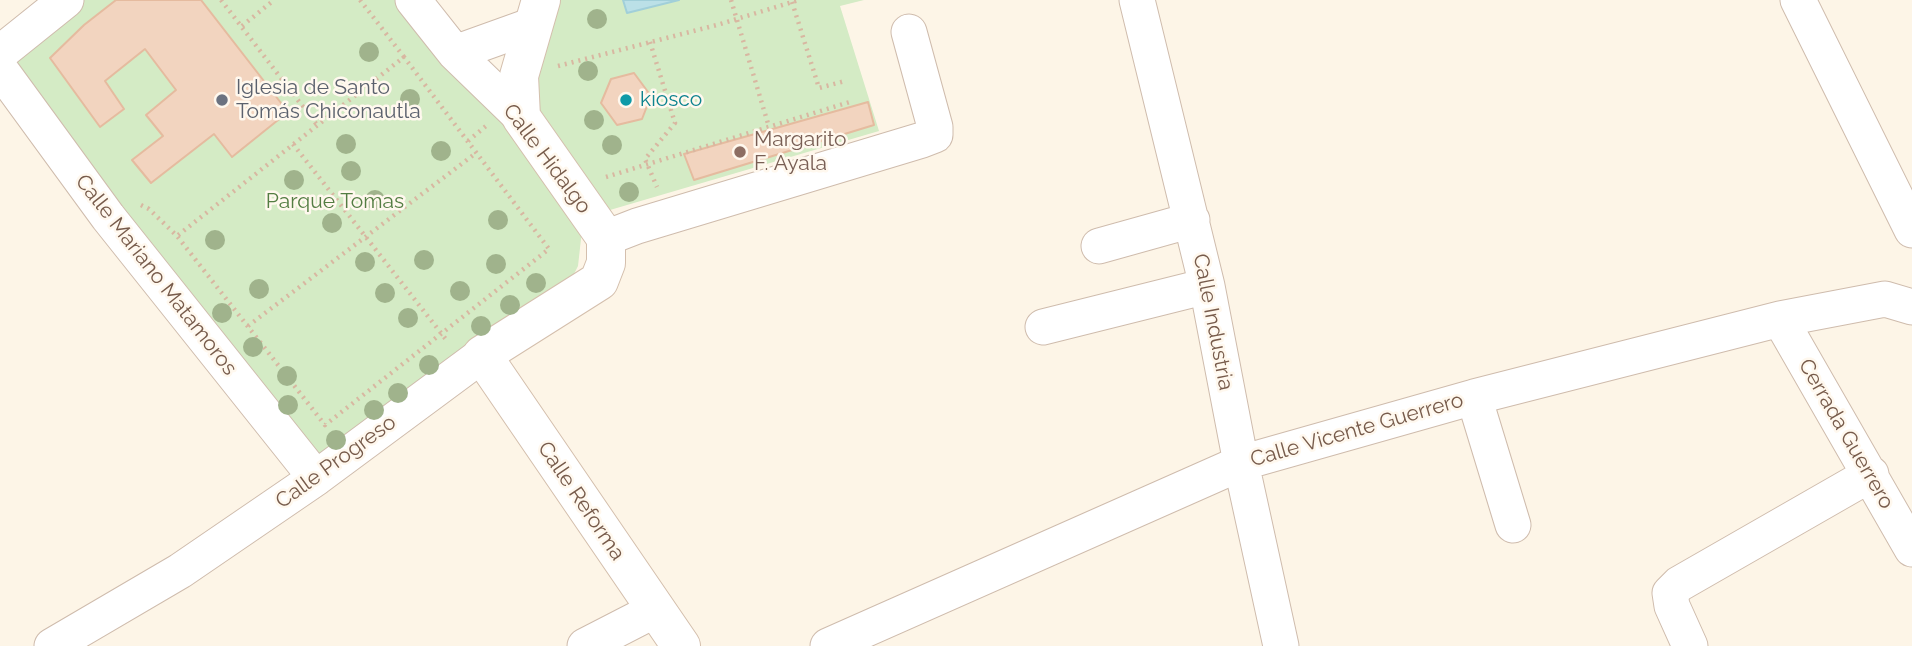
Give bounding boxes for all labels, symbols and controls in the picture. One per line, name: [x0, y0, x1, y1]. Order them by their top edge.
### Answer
place label: Iglesia de Santo Tomás Chiconautla: [236, 75, 421, 125]
place label: kiosco: [640, 87, 702, 113]
marker: Iglesia de Santo Tomás Chiconautla: [214, 92, 230, 108]
marker: kiosco: [618, 92, 634, 108]
street label: Calle Hidalgo: [498, 99, 596, 219]
place label: Margarito F. Ayala: [754, 127, 847, 177]
marker: Margarito F. Ayala: [732, 144, 748, 160]
street label: Calle Mariano Matamoros: [70, 170, 242, 380]
park label: Parque Tomas: [266, 189, 404, 215]
street label: Calle Industria: [1187, 252, 1239, 392]
street label: Cerrada Guerrero: [1793, 355, 1899, 513]
street label: Calle Vicente Guerrero: [1248, 388, 1466, 472]
street label: Calle Progreso: [271, 410, 401, 514]
street label: Calle Reforma: [532, 437, 630, 565]

